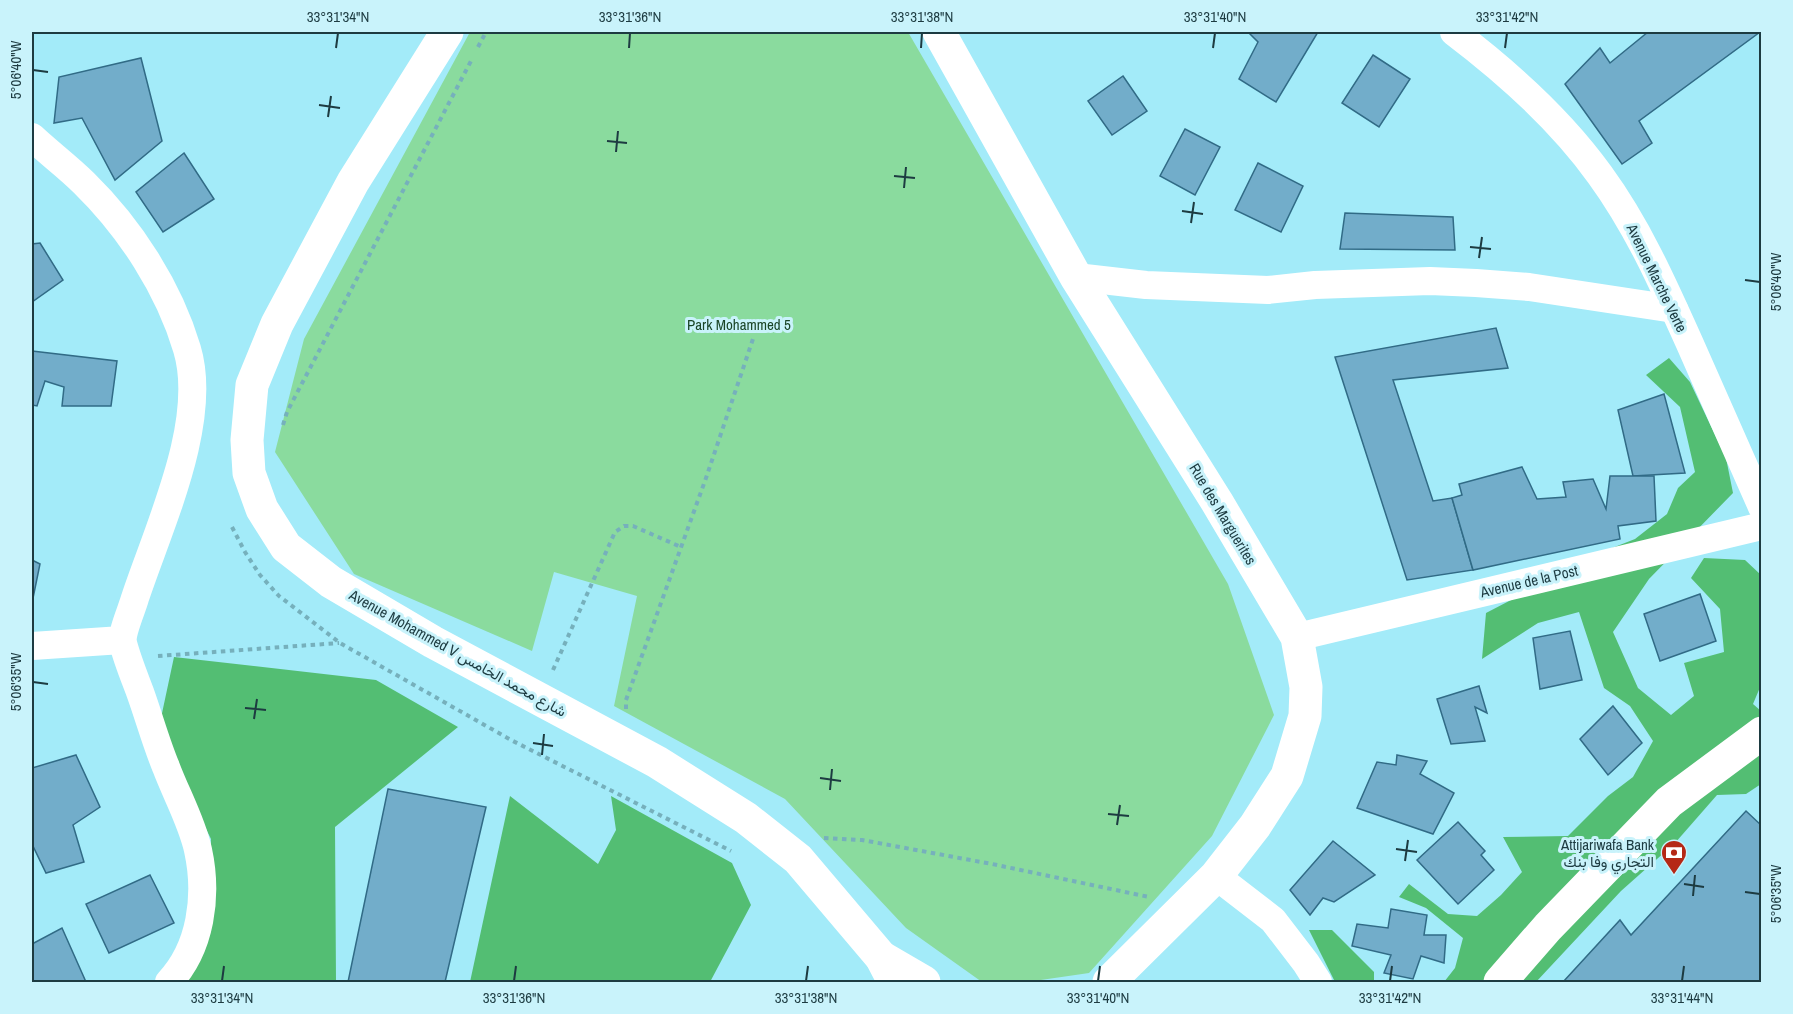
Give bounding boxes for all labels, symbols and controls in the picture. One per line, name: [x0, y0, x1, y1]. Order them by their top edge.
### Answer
text: 33°31'34"N: [307, 6, 369, 27]
text: 33°31'36"N: [599, 6, 661, 27]
text: 33°31'38"N: [891, 6, 953, 27]
text: 33°31'40"N: [1184, 6, 1246, 27]
text: 33°31'42"N: [1476, 6, 1538, 27]
text: 5°06'40"W: [5, 40, 26, 99]
street label: Avenue Marche Verte: [1621, 219, 1692, 336]
text: 5°06'40"W: [1765, 252, 1786, 311]
park label: Park Mohammed 5: [687, 314, 791, 335]
street label: Rue des Marguerites: [1184, 459, 1262, 569]
street label: Avenue de la Post: [1477, 559, 1580, 603]
street label: Avenue Mohammed V شارع محمد الخامس: [344, 584, 570, 723]
text: 5°06'35"W: [5, 652, 26, 711]
place label: Attijariwafa Bank التجاري وفا بنك: [1560, 834, 1655, 875]
bank icon: Attijariwafa Bank التجاري وفا بنك: [1659, 838, 1689, 876]
text: 5°06'35"W: [1765, 864, 1786, 923]
text: 33°31'34"N: [191, 987, 253, 1008]
text: 33°31'36"N: [483, 987, 545, 1008]
text: 33°31'38"N: [775, 987, 837, 1008]
text: 33°31'40"N: [1067, 987, 1129, 1008]
text: 33°31'42"N: [1359, 987, 1421, 1008]
text: 33°31'44"N: [1651, 987, 1713, 1008]

